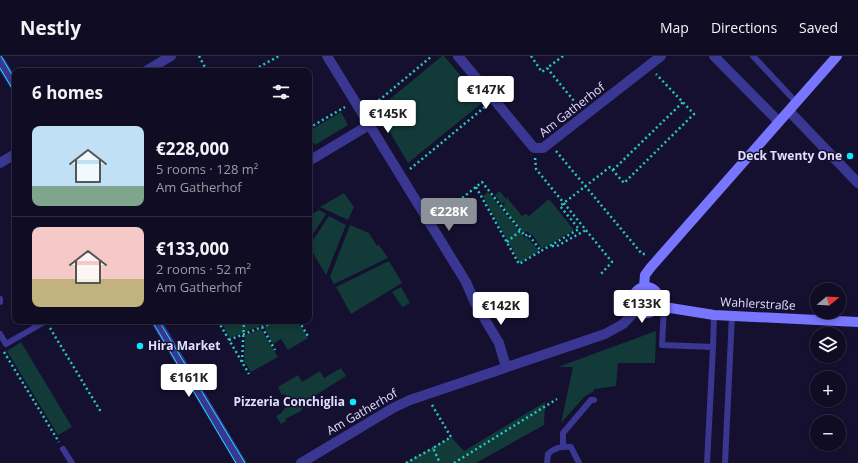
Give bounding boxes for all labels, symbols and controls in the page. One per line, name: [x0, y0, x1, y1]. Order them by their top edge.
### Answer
text: Nestly: [20, 15, 81, 41]
text: Map: [660, 18, 689, 37]
text: Directions: [711, 18, 777, 37]
text: Saved: [799, 18, 838, 37]
pin: €147K: [458, 76, 514, 110]
street label: Am Gatherhof: [535, 78, 609, 141]
text: €147K: [467, 80, 505, 98]
text: 6 homes: [32, 81, 103, 104]
icon: filters: [270, 81, 292, 103]
pin: €145K: [360, 100, 416, 134]
text: €145K: [369, 104, 407, 122]
text: €228,000: [156, 137, 229, 160]
icon: home: [64, 142, 112, 190]
place label: Deck Twenty One: [737, 147, 842, 164]
marker: Deck Twenty One: [845, 151, 855, 161]
text: 5 rooms · 128 m²: [156, 160, 258, 178]
text: Am Gatherhof: [156, 178, 242, 196]
pin: €228K: [421, 198, 477, 232]
text: €228K: [430, 202, 468, 220]
text: €133,000: [156, 237, 229, 260]
icon: home: [64, 243, 112, 291]
text: 2 rooms · 52 m²: [156, 260, 251, 278]
text: Am Gatherhof: [156, 278, 242, 296]
north arrow: [810, 283, 846, 319]
map controls: [810, 283, 846, 451]
pin: €133K: [614, 290, 670, 324]
pin: €142K: [473, 292, 529, 326]
street label: Wahlerstraße: [720, 293, 796, 314]
text: €133K: [623, 294, 661, 312]
text: €142K: [482, 296, 520, 314]
button: layers: [810, 327, 846, 363]
place label: Hira Market: [148, 337, 220, 354]
marker: Hira Market: [135, 341, 145, 351]
pin: €161K: [161, 364, 217, 398]
text: €161K: [170, 368, 208, 386]
button: +: [810, 371, 846, 407]
street label: Am Gatherhof: [323, 384, 401, 439]
place label: Pizzeria Conchiglia: [233, 393, 345, 410]
marker: Pizzeria Conchiglia: [348, 397, 358, 407]
button: −: [810, 415, 846, 451]

